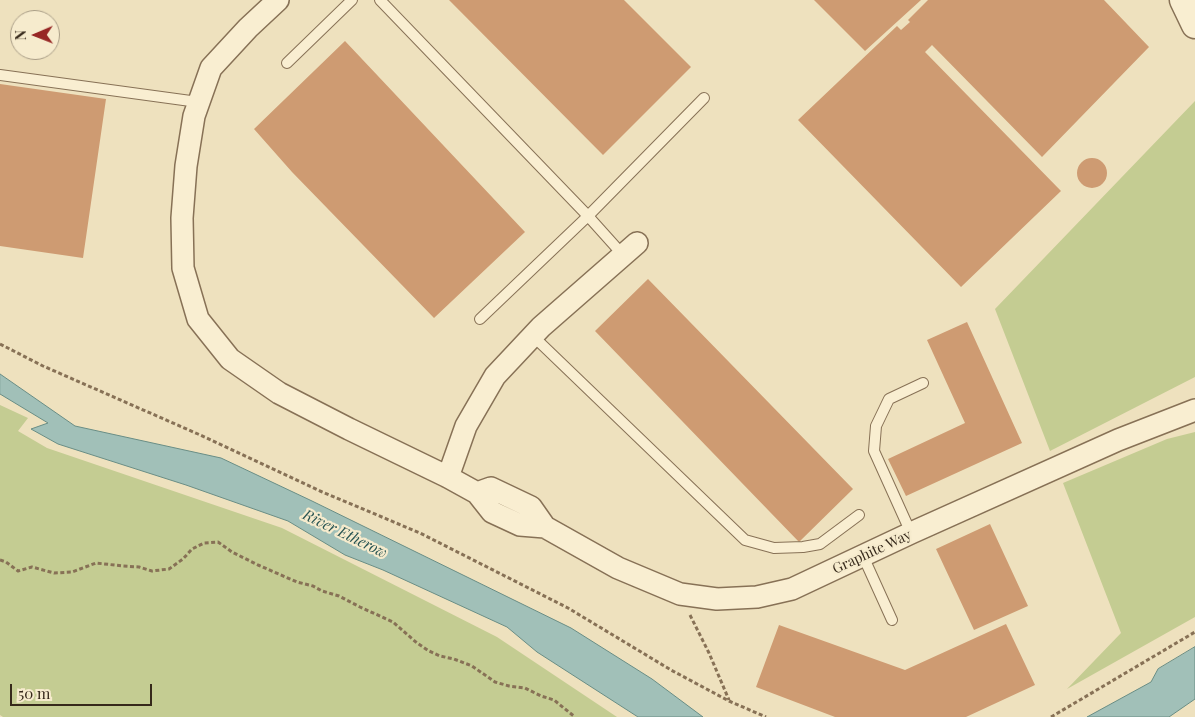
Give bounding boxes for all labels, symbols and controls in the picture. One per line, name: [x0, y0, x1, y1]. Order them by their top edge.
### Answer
north arrow: [10, 10, 60, 60]
text: N: [11, 30, 30, 40]
water label: River Etherow: [300, 506, 390, 562]
street label: Graphite Way: [830, 526, 914, 578]
scale bar: [12, 674, 155, 706]
text: 50 m: [18, 683, 50, 703]

